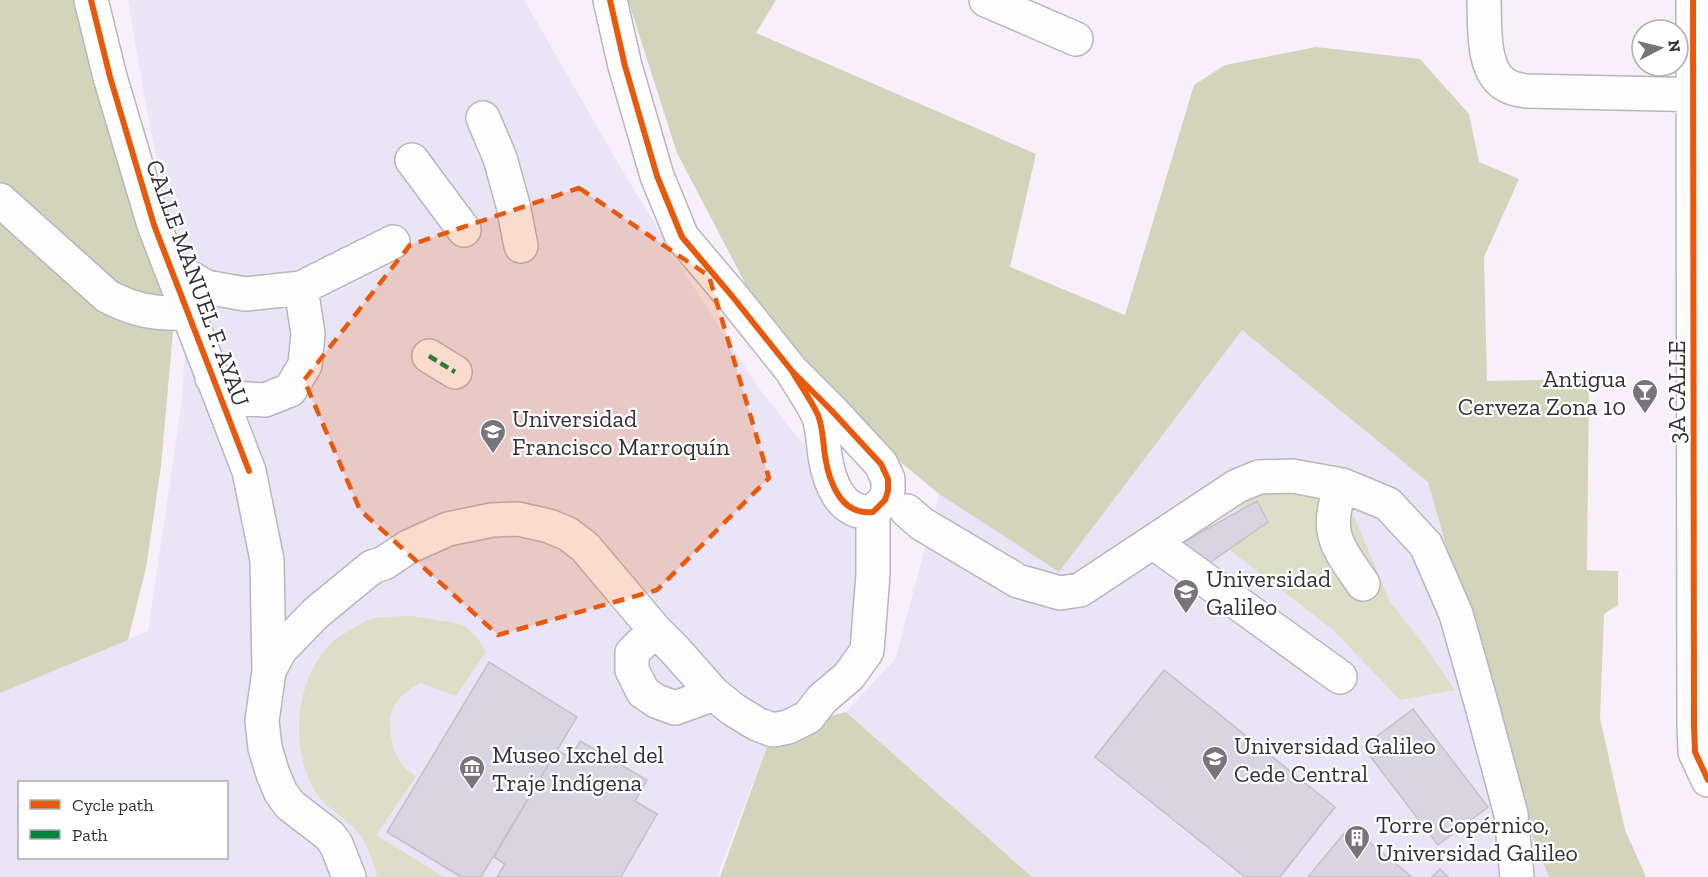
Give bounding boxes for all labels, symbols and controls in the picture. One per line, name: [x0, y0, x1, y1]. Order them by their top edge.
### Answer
north arrow: [1630, 18, 1690, 78]
text: N: [1664, 39, 1685, 53]
street label: CALLE MANUEL F. AYAU: [140, 156, 256, 410]
street label: 3A CALLE: [1662, 340, 1691, 444]
place label: Antigua Cerveza Zona 10: [1458, 364, 1626, 421]
bar icon: Antigua Cerveza Zona 10: [1630, 377, 1660, 415]
place label: Universidad Francisco Marroquín: [512, 404, 730, 461]
school or university icon: Universidad Francisco Marroquín: [478, 417, 508, 455]
place label: Universidad Galileo: [1206, 564, 1331, 621]
school or university icon: Universidad Galileo: [1171, 577, 1201, 615]
place label: Universidad Galileo Cede Central: [1234, 731, 1436, 788]
place label: Museo Ixchel del Traje Indígena: [492, 740, 664, 797]
school or university icon: Universidad Galileo Cede Central: [1200, 744, 1230, 782]
museum icon: Museo Ixchel del Traje Indígena: [457, 753, 487, 791]
legend: [18, 781, 228, 859]
text: Cycle path: [72, 794, 154, 816]
place label: Torre Copérnico, Universidad Galileo: [1376, 810, 1578, 867]
building icon: Torre Copérnico, Universidad Galileo: [1342, 823, 1372, 861]
text: Path: [72, 824, 108, 846]

